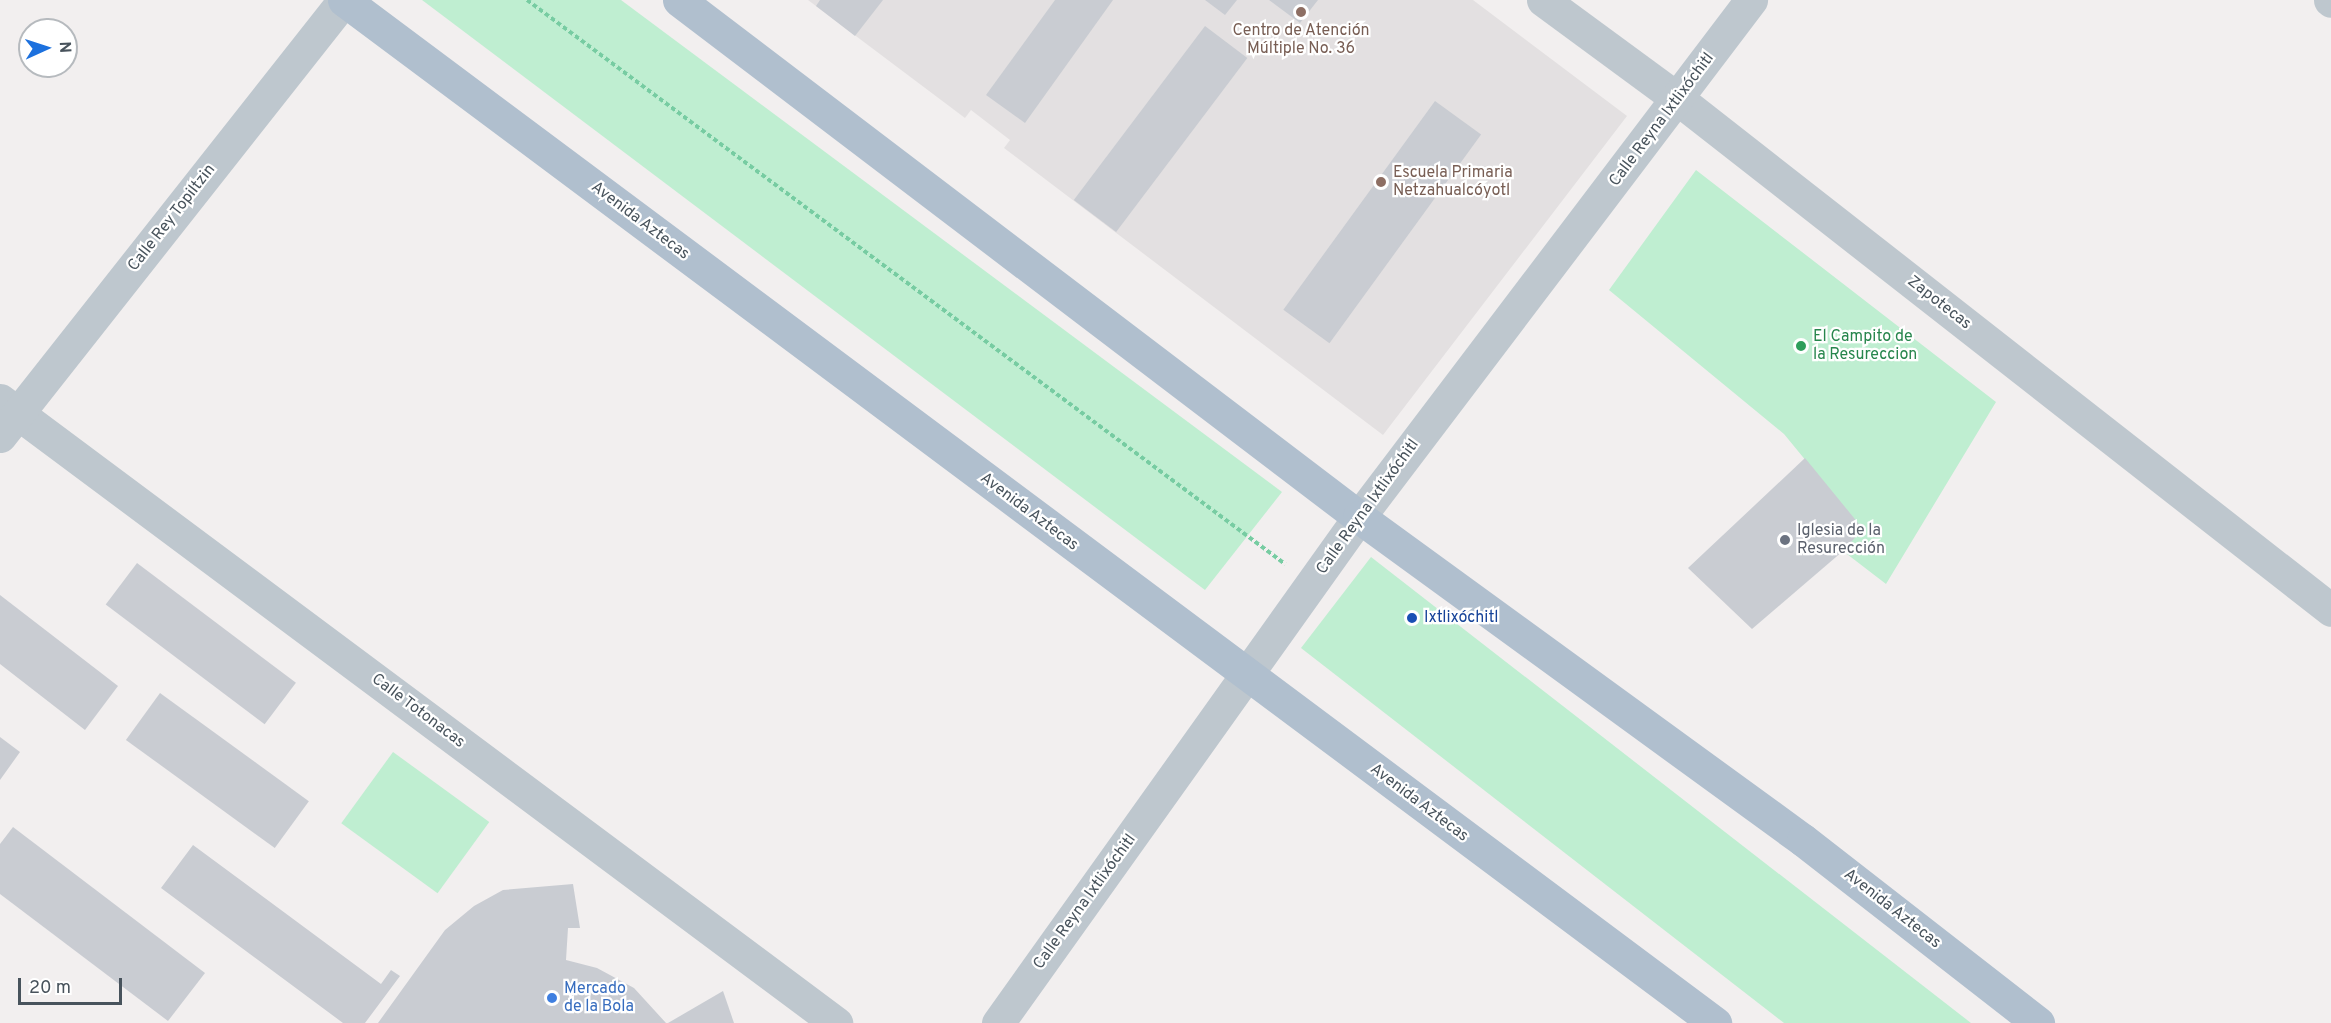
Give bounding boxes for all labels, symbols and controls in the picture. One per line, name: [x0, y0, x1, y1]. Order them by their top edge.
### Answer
marker: Centro de Atención Múltiple No. 36: [1294, 5, 1308, 19]
north arrow: [18, 18, 78, 78]
place label: Centro de Atención Múltiple No. 36: [1232, 21, 1370, 59]
text: N: [54, 41, 74, 53]
street label: Calle Reyna Ixtlixóchitl: [1606, 49, 1718, 191]
street label: Calle Rey Topiltzin: [124, 160, 220, 276]
place label: Escuela Primaria Netzahualcóyotl: [1393, 163, 1513, 201]
marker: Escuela Primaria Netzahualcóyotl: [1374, 175, 1388, 189]
street label: Avenida Aztecas: [587, 178, 693, 264]
street label: Zapotecas: [1903, 272, 1975, 334]
place label: El Campito de la Resureccion: [1813, 327, 1917, 365]
marker: El Campito de la Resureccion: [1794, 339, 1808, 353]
street label: Calle Reyna Ixtlixóchitl: [1313, 436, 1423, 578]
street label: Avenida Aztecas: [976, 469, 1082, 555]
place label: Iglesia de la Resurección: [1797, 521, 1885, 559]
marker: Iglesia de la Resurección: [1778, 533, 1792, 547]
place label: Ixtlixóchitl: [1424, 608, 1498, 628]
marker: Ixtlixóchitl: [1405, 611, 1419, 625]
street label: Calle Totonacas: [367, 670, 469, 752]
street label: Avenida Aztecas: [1366, 760, 1472, 846]
street label: Calle Reyna Ixtlixóchitl: [1030, 831, 1140, 973]
street label: Avenida Aztecas: [1839, 865, 1945, 953]
scale bar: [21, 966, 124, 1004]
text: 20 m: [29, 977, 71, 1000]
place label: Mercado de la Bola: [564, 979, 634, 1017]
marker: Mercado de la Bola: [545, 991, 559, 1005]

